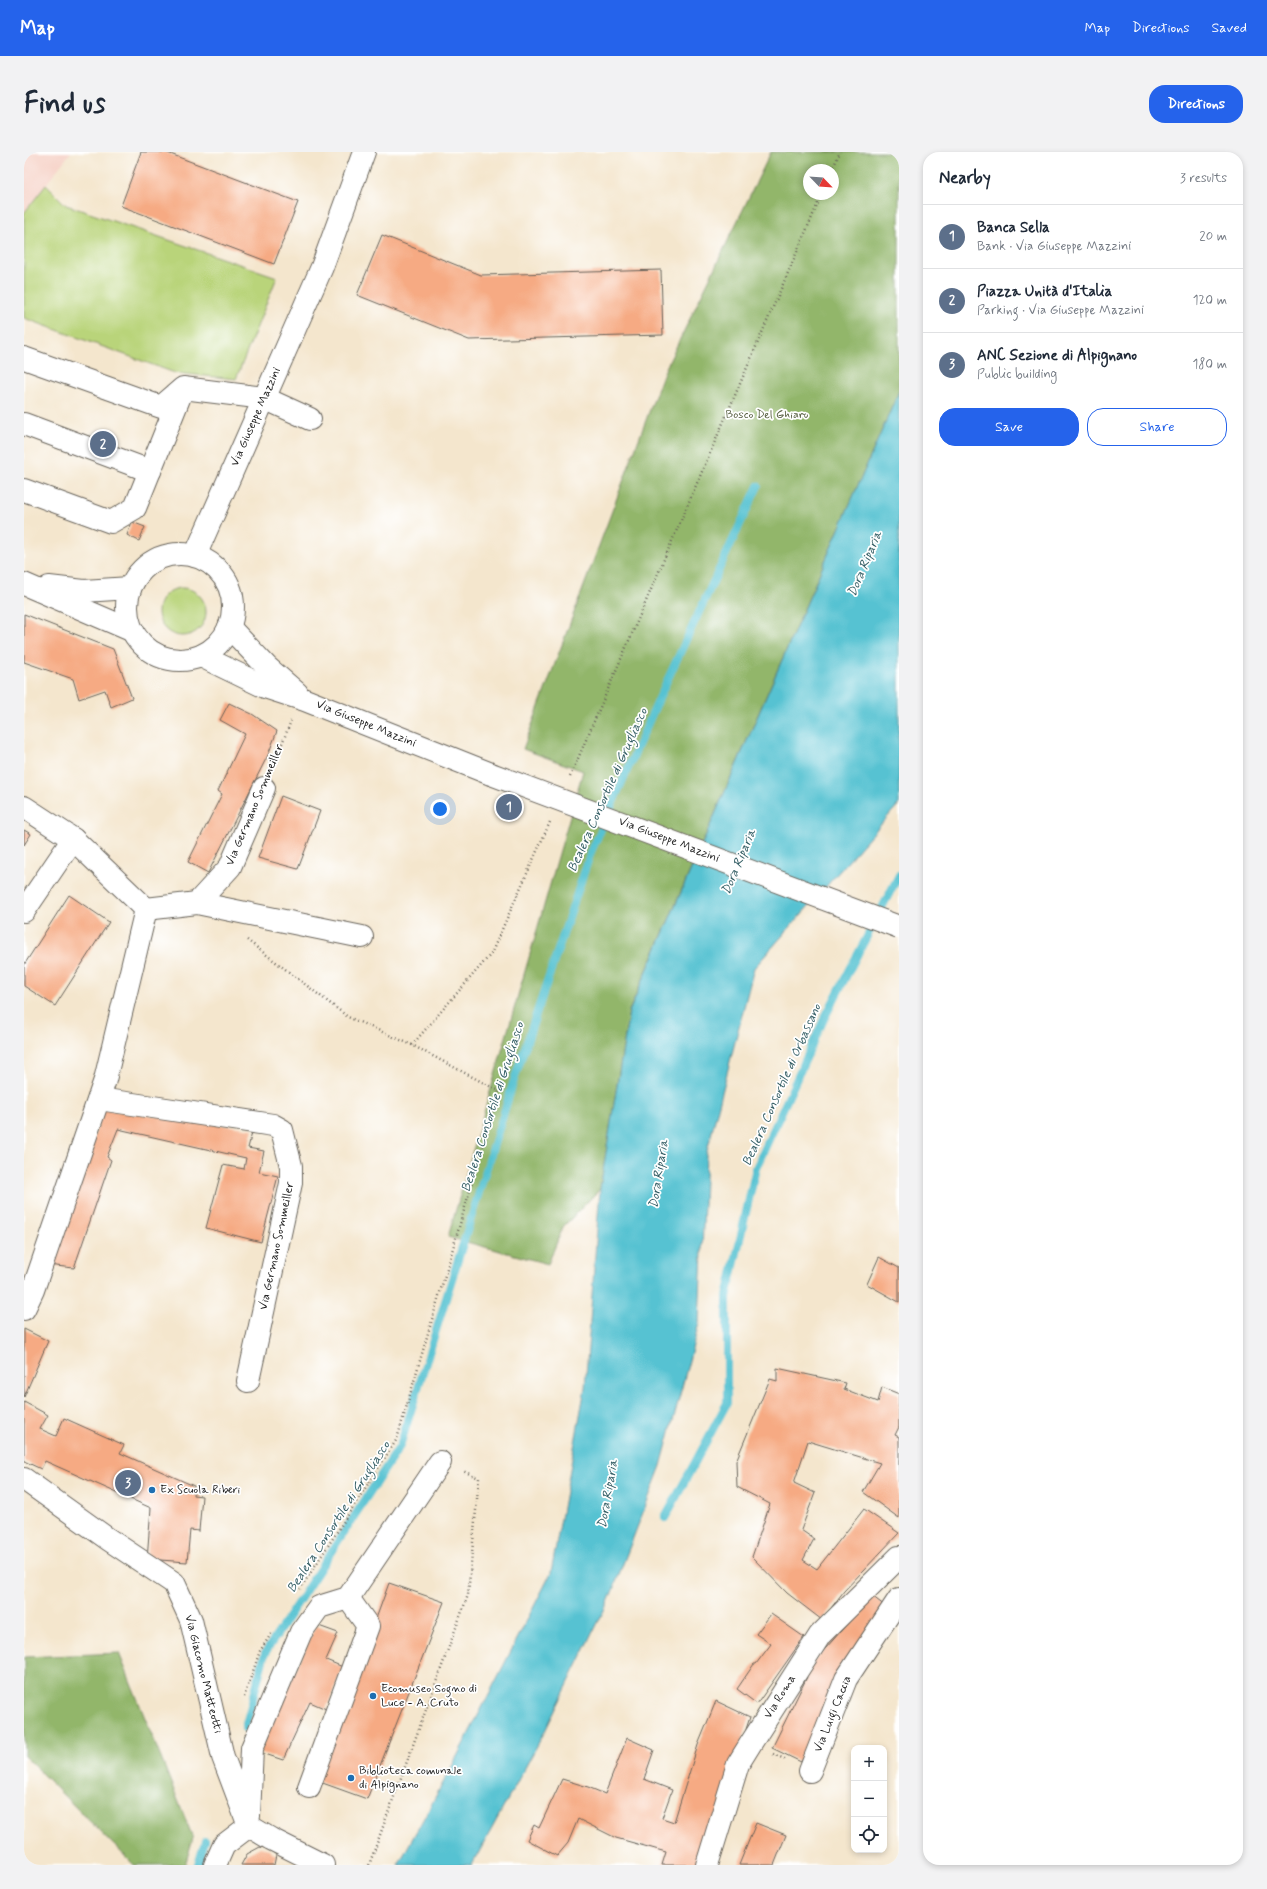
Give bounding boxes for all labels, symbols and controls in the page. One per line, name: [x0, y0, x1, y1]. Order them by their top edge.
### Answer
text: Map: [20, 16, 55, 41]
text: Map: [1084, 19, 1110, 37]
text: Directions: [1132, 19, 1190, 37]
text: Saved: [1212, 19, 1247, 37]
button: Directions: [1149, 85, 1243, 123]
text: Find us: [24, 86, 105, 123]
north arrow: [803, 164, 839, 200]
text: Nearby: [939, 167, 991, 189]
text: 3 results: [1180, 170, 1227, 187]
text: Banca Sella: [977, 218, 1050, 238]
text: 1: [949, 228, 955, 245]
text: 20 m: [1199, 228, 1227, 245]
text: Bank · Via Giuseppe Mazzini: [977, 238, 1131, 255]
text: Piazza Unità d'Italia: [977, 282, 1112, 302]
text: 2: [949, 292, 955, 309]
text: 120 m: [1193, 292, 1227, 309]
text: Parking · Via Giuseppe Mazzini: [977, 302, 1144, 319]
text: ANC Sezione di Alpignano: [977, 346, 1137, 366]
text: 3: [949, 356, 955, 373]
text: 180 m: [1192, 356, 1227, 373]
street label: Via Giuseppe Mazzini: [227, 365, 285, 469]
text: Public building: [977, 366, 1057, 383]
park label: Bosco Del Ghiaro: [726, 407, 809, 423]
button: Save: [939, 408, 1079, 446]
button: Share: [1087, 408, 1227, 446]
pin: 2: [90, 429, 116, 459]
water label: Dora Riparia: [844, 528, 887, 599]
street label: Via Giuseppe Mazzini: [314, 697, 419, 751]
water label: Bealera Consortile di Grugliasco: [564, 705, 654, 875]
street label: Via Germano Sommeiller: [222, 741, 288, 868]
pin: 1: [496, 792, 522, 822]
your location: [430, 799, 450, 819]
street label: Via Giuseppe Mazzini: [616, 813, 722, 867]
water label: Dora Riparia: [718, 826, 761, 897]
water label: Bealera Consortile di Orbassano: [739, 1000, 826, 1169]
water label: Bealera Consortile di Grugliasco: [458, 1019, 531, 1195]
water label: Dora Riparia: [645, 1137, 673, 1210]
street label: Via Germano Sommeiller: [256, 1180, 298, 1311]
water label: Bealera Consortile di Grugliasco: [284, 1437, 397, 1597]
water label: Dora Riparia: [594, 1457, 623, 1530]
pin: 3: [115, 1468, 141, 1498]
place label: Ex Scuola Riberi: [160, 1482, 240, 1498]
marker: Ex Scuola Riberi: [147, 1485, 157, 1495]
street label: Via Giacomo Matteotti: [181, 1613, 226, 1735]
street label: Via Roma: [760, 1672, 800, 1722]
street label: Via Luigi Caccia: [810, 1673, 857, 1755]
place label: Ecomuseo Sogno di Luce - A. Cruto: [381, 1681, 477, 1711]
marker: Ecomuseo Sogno di Luce - A. Cruto: [368, 1691, 378, 1701]
map controls: [851, 1745, 887, 1853]
button: +: [851, 1745, 887, 1781]
place label: Biblioteca comunale di Alpignano: [359, 1763, 462, 1793]
marker: Biblioteca comunale di Alpignano: [346, 1773, 356, 1783]
button: −: [851, 1781, 887, 1817]
button: locate: [851, 1817, 887, 1853]

